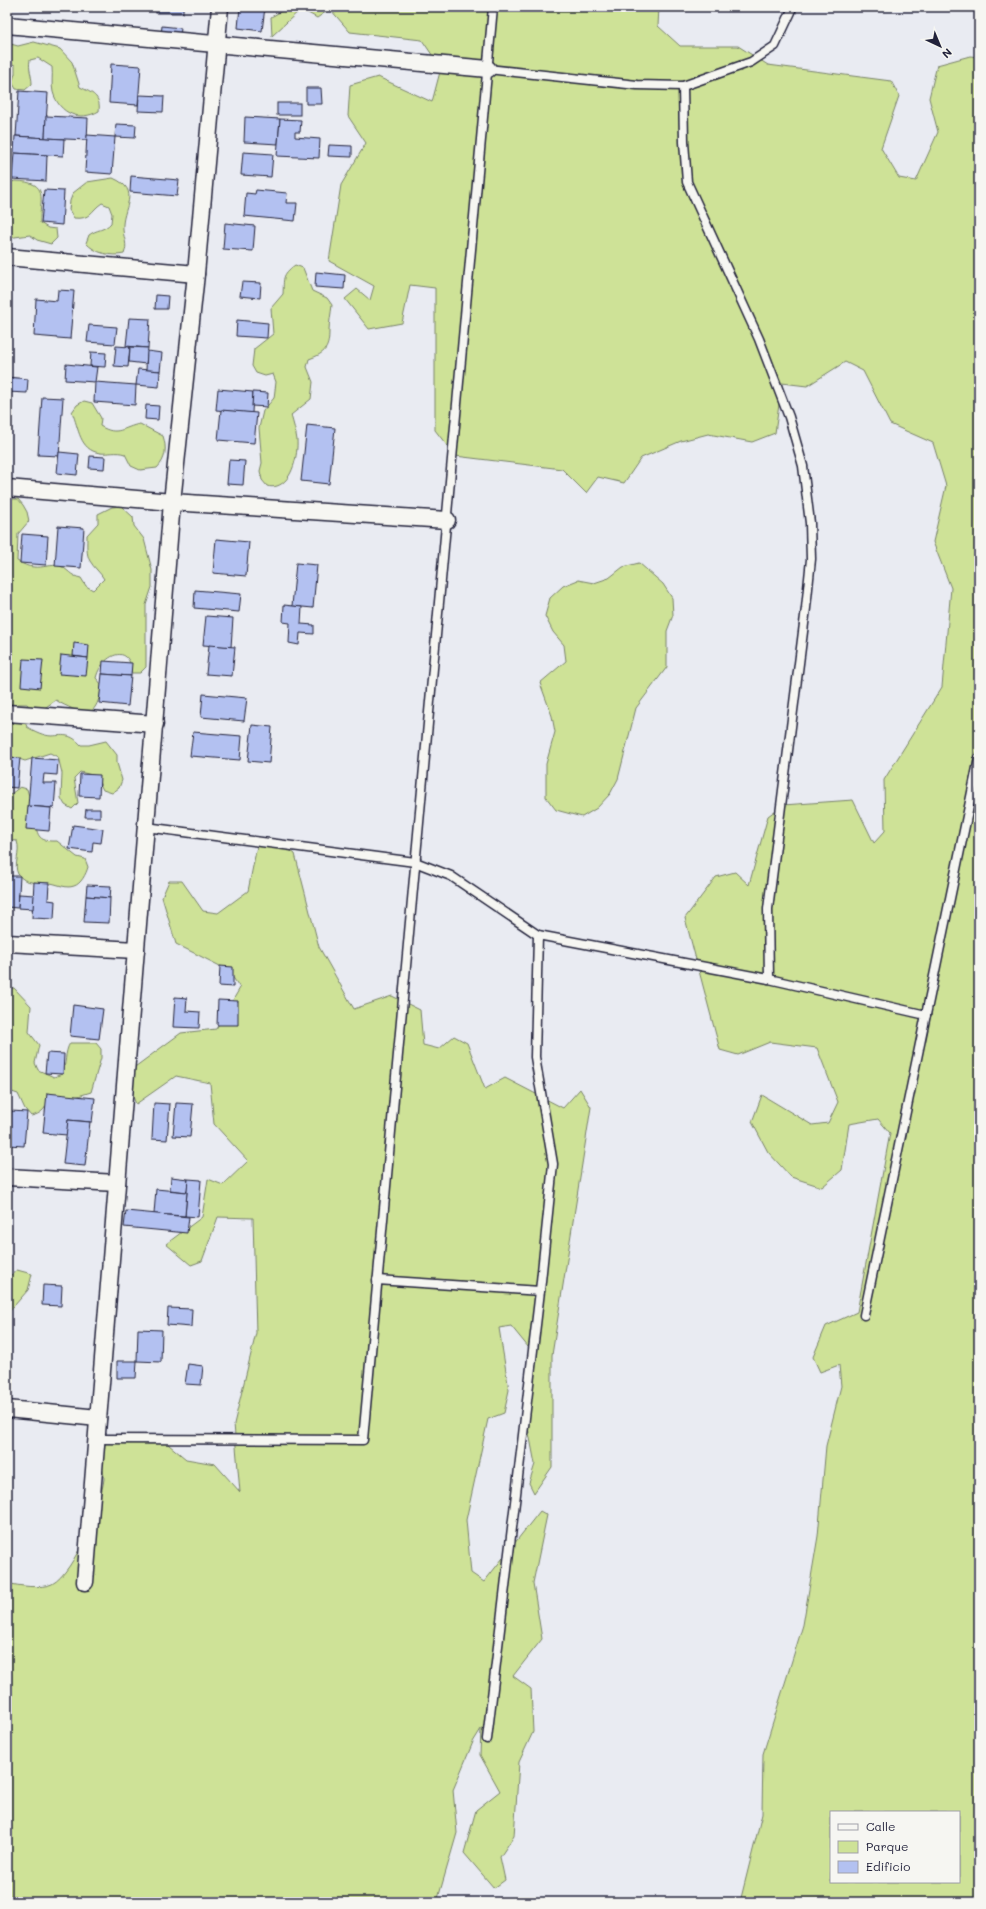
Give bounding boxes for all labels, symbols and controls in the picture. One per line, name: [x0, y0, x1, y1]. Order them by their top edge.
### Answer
north arrow: [920, 26, 960, 66]
text: N: [939, 45, 956, 62]
legend: [830, 1811, 960, 1883]
text: Calle: [866, 1818, 896, 1834]
text: Parque: [866, 1838, 909, 1854]
text: Edificio: [866, 1858, 910, 1874]

